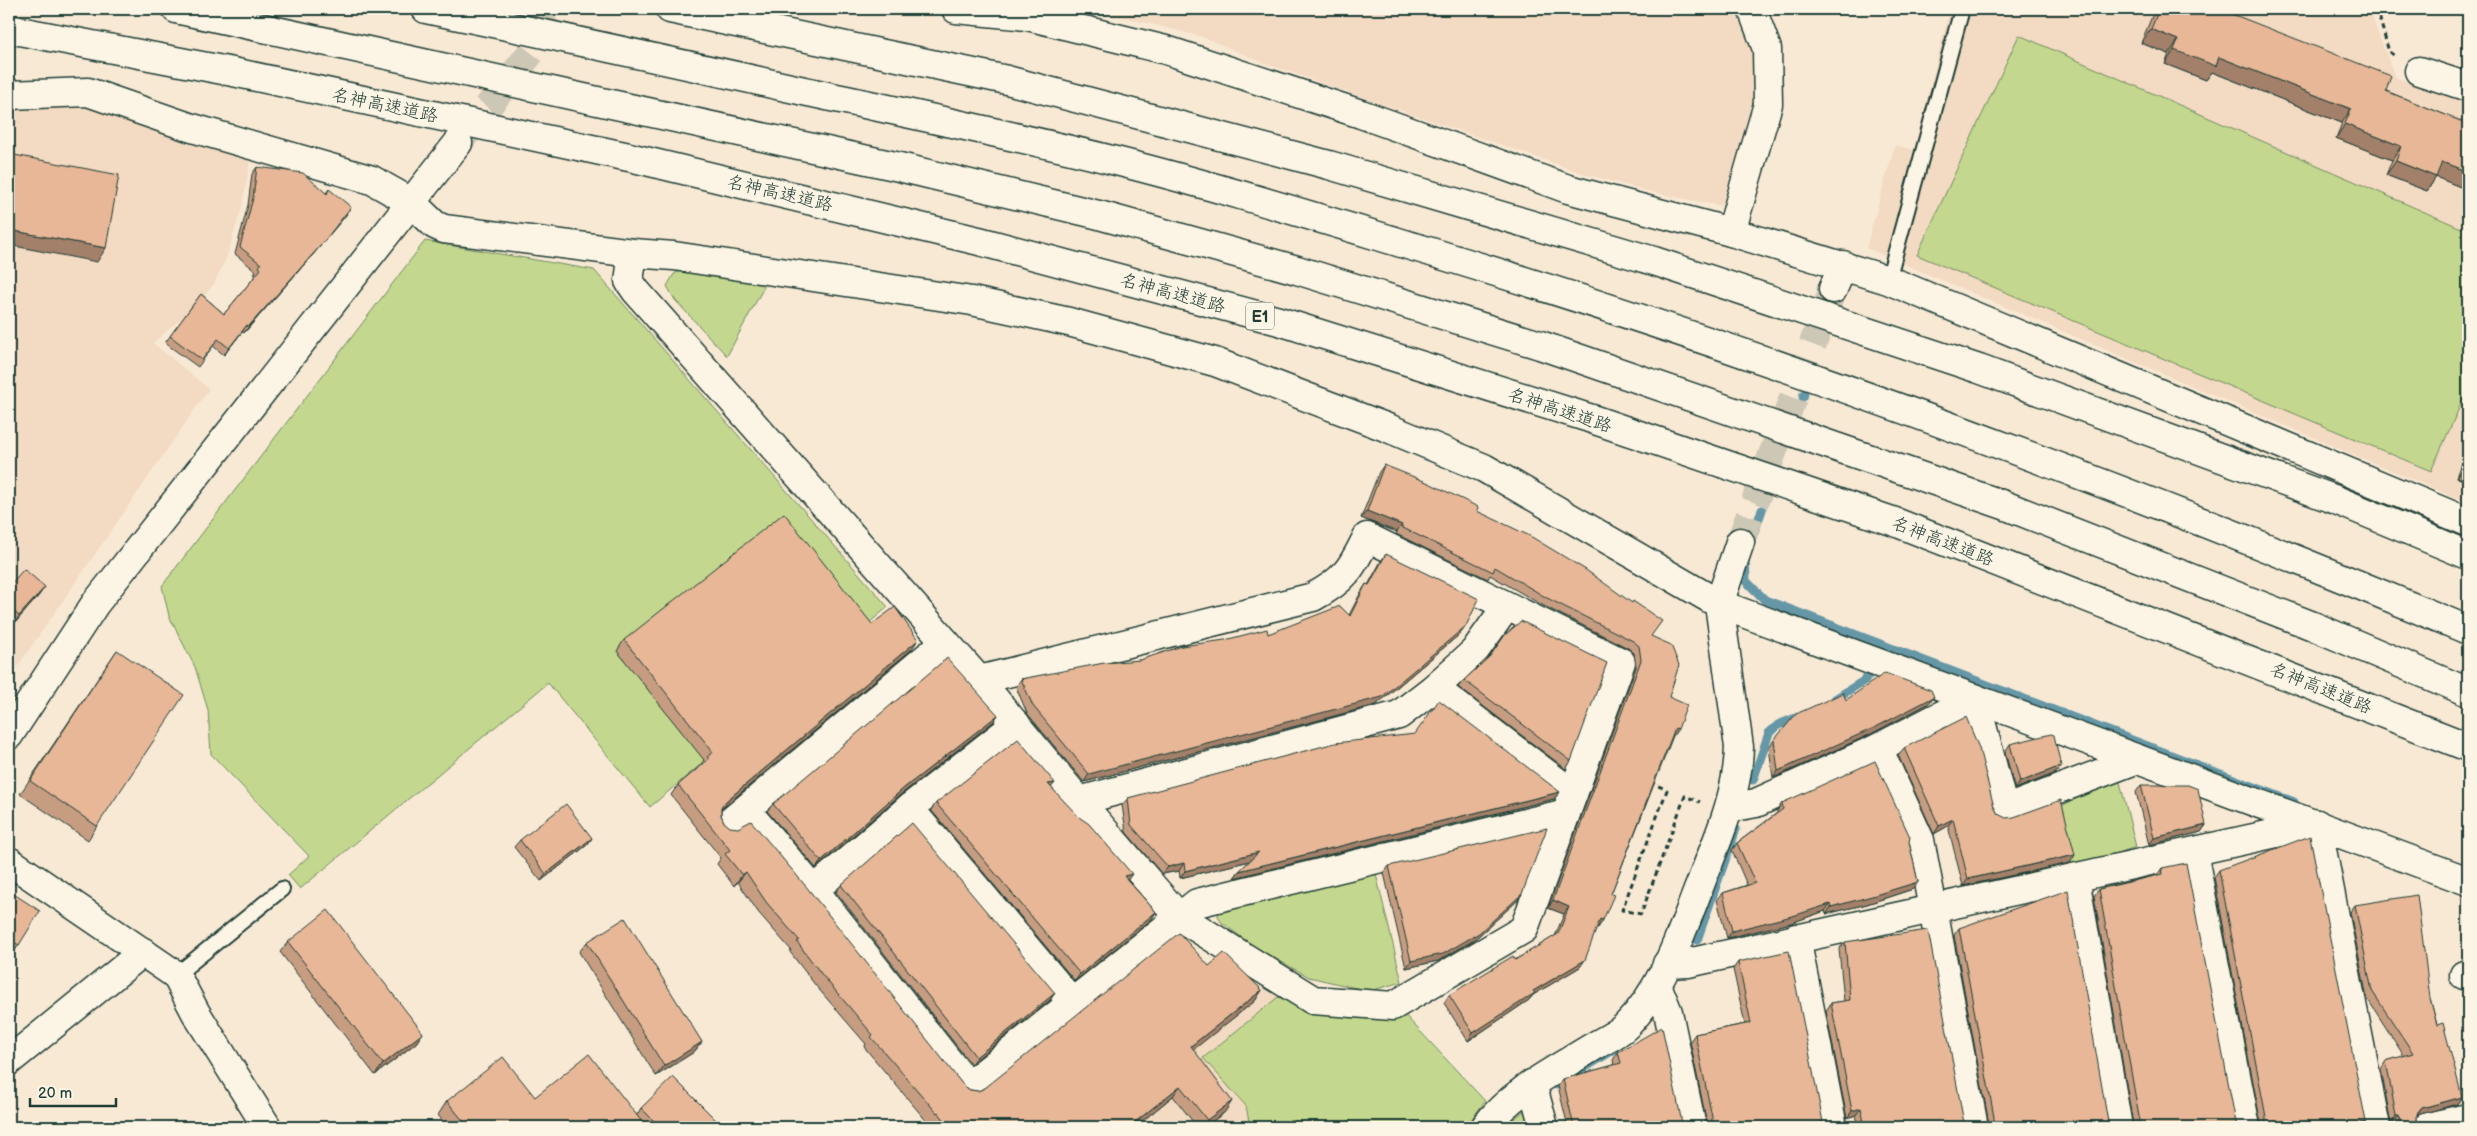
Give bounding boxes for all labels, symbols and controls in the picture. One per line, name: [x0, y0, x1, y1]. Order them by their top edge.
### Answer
street label: 名神高速道路: [330, 84, 440, 127]
street label: 名神高速道路: [725, 171, 835, 216]
street label: 名神高速道路: [1118, 269, 1228, 318]
road number: E1: [1246, 302, 1274, 330]
street label: 名神高速道路: [1505, 384, 1614, 437]
street label: 名神高速道路: [1889, 512, 1997, 571]
street label: 名神高速道路: [2267, 658, 2375, 718]
scale bar: [30, 1076, 116, 1108]
text: 20 m: [38, 1084, 72, 1103]

